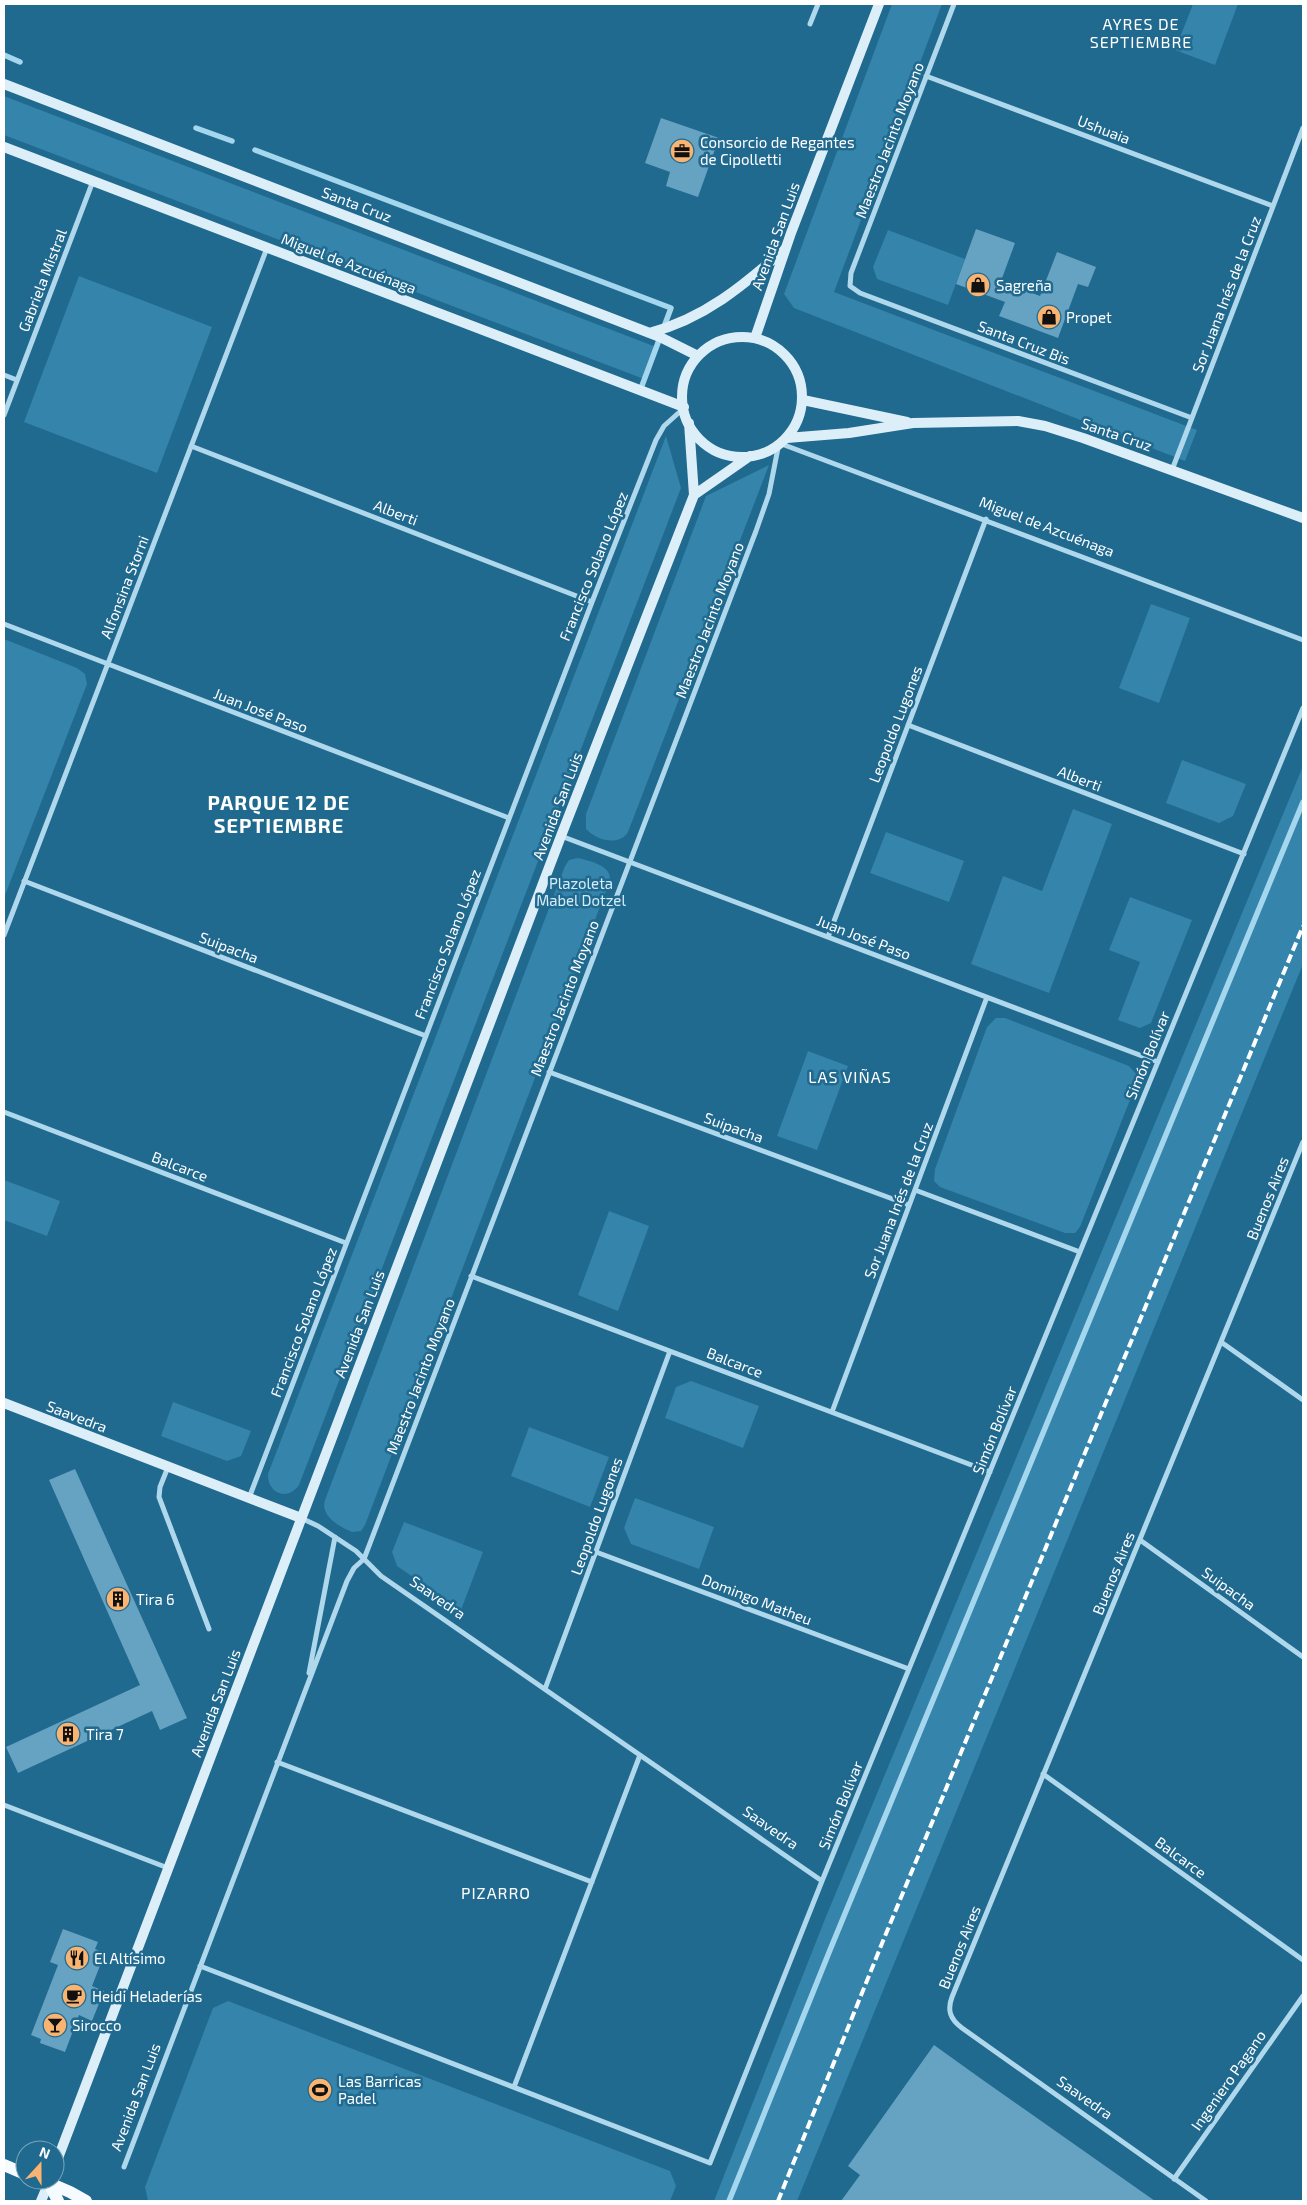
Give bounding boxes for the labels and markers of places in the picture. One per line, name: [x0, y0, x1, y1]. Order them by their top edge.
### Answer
place label: Consorcio de Regantes de Cipolletti: [700, 133, 855, 168]
office icon: Consorcio de Regantes de Cipolletti: [669, 138, 695, 164]
shop icon: Sagreña: [965, 272, 991, 298]
place label: Sagreña: [996, 276, 1052, 294]
shop icon: Propet: [1036, 304, 1062, 330]
place label: Propet: [1066, 308, 1112, 326]
building icon: Tira 6: [105, 1586, 131, 1612]
place label: Tira 6: [136, 1590, 175, 1608]
building icon: Tira 7: [55, 1721, 81, 1747]
place label: Tira 7: [86, 1725, 124, 1743]
restaurant icon: El Altísimo: [64, 1945, 90, 1971]
place label: El Altísimo: [94, 1949, 166, 1967]
cafe icon: Heidi Heladerías: [61, 1983, 87, 2009]
place label: Heidi Heladerías: [92, 1987, 202, 2005]
bar icon: Sirocco: [42, 2012, 68, 2038]
place label: Sirocco: [72, 2016, 121, 2034]
place label: Las Barricas Padel: [338, 2072, 421, 2107]
sports icon: Las Barricas Padel: [307, 2077, 333, 2103]

